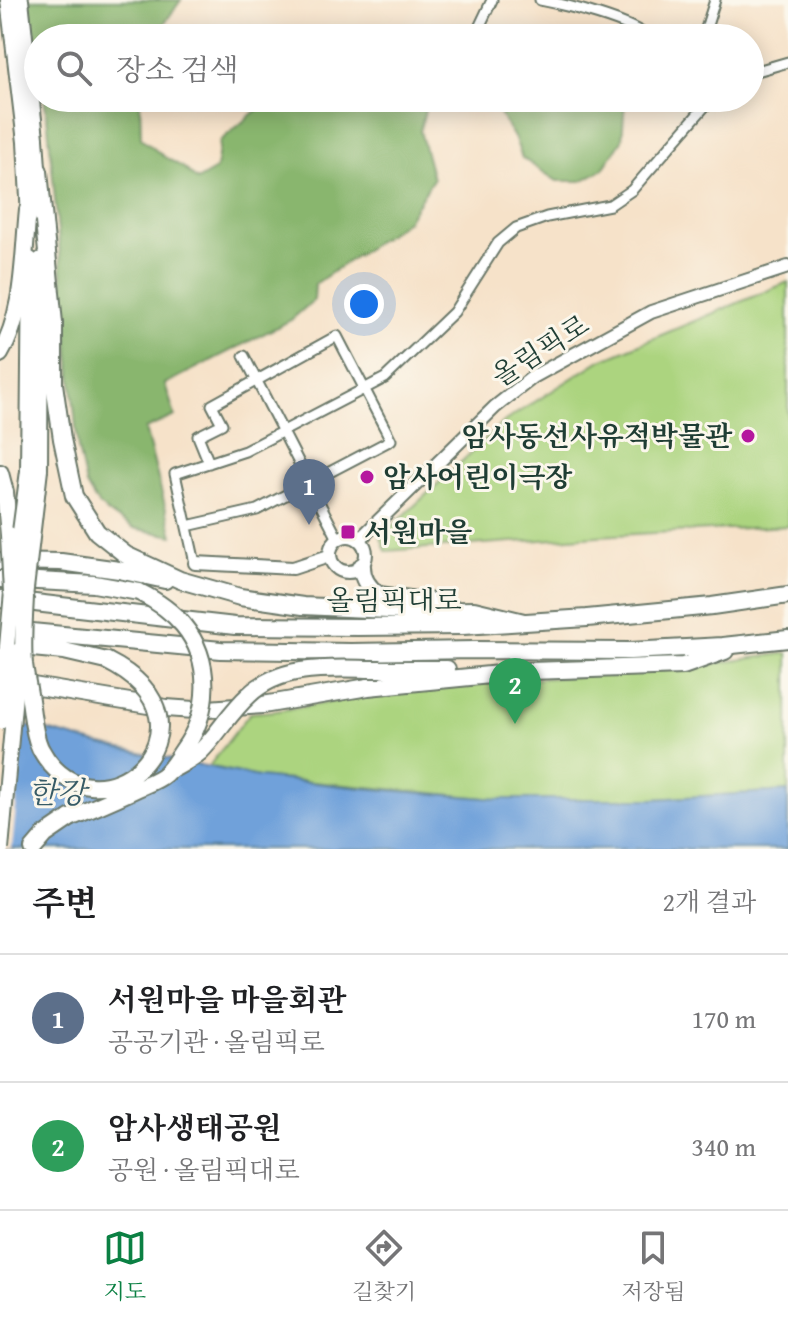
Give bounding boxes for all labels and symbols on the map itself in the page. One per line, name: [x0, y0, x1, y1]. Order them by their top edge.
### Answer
your location: [344, 284, 384, 324]
street label: 올림픽로: [483, 304, 596, 396]
place label: 암사동선사유적박물관: [462, 415, 733, 456]
marker: 암사동선사유적박물관: [739, 427, 757, 445]
place label: 암사어린이극장: [383, 456, 573, 497]
pin: 1: [283, 459, 335, 525]
marker: 암사어린이극장: [358, 468, 376, 486]
place label: 서원마을: [364, 511, 472, 552]
marker: 서원마을: [339, 523, 357, 541]
street label: 올림픽대로: [326, 579, 462, 620]
pin: 2: [489, 658, 541, 724]
water label: 한강: [28, 770, 90, 814]

